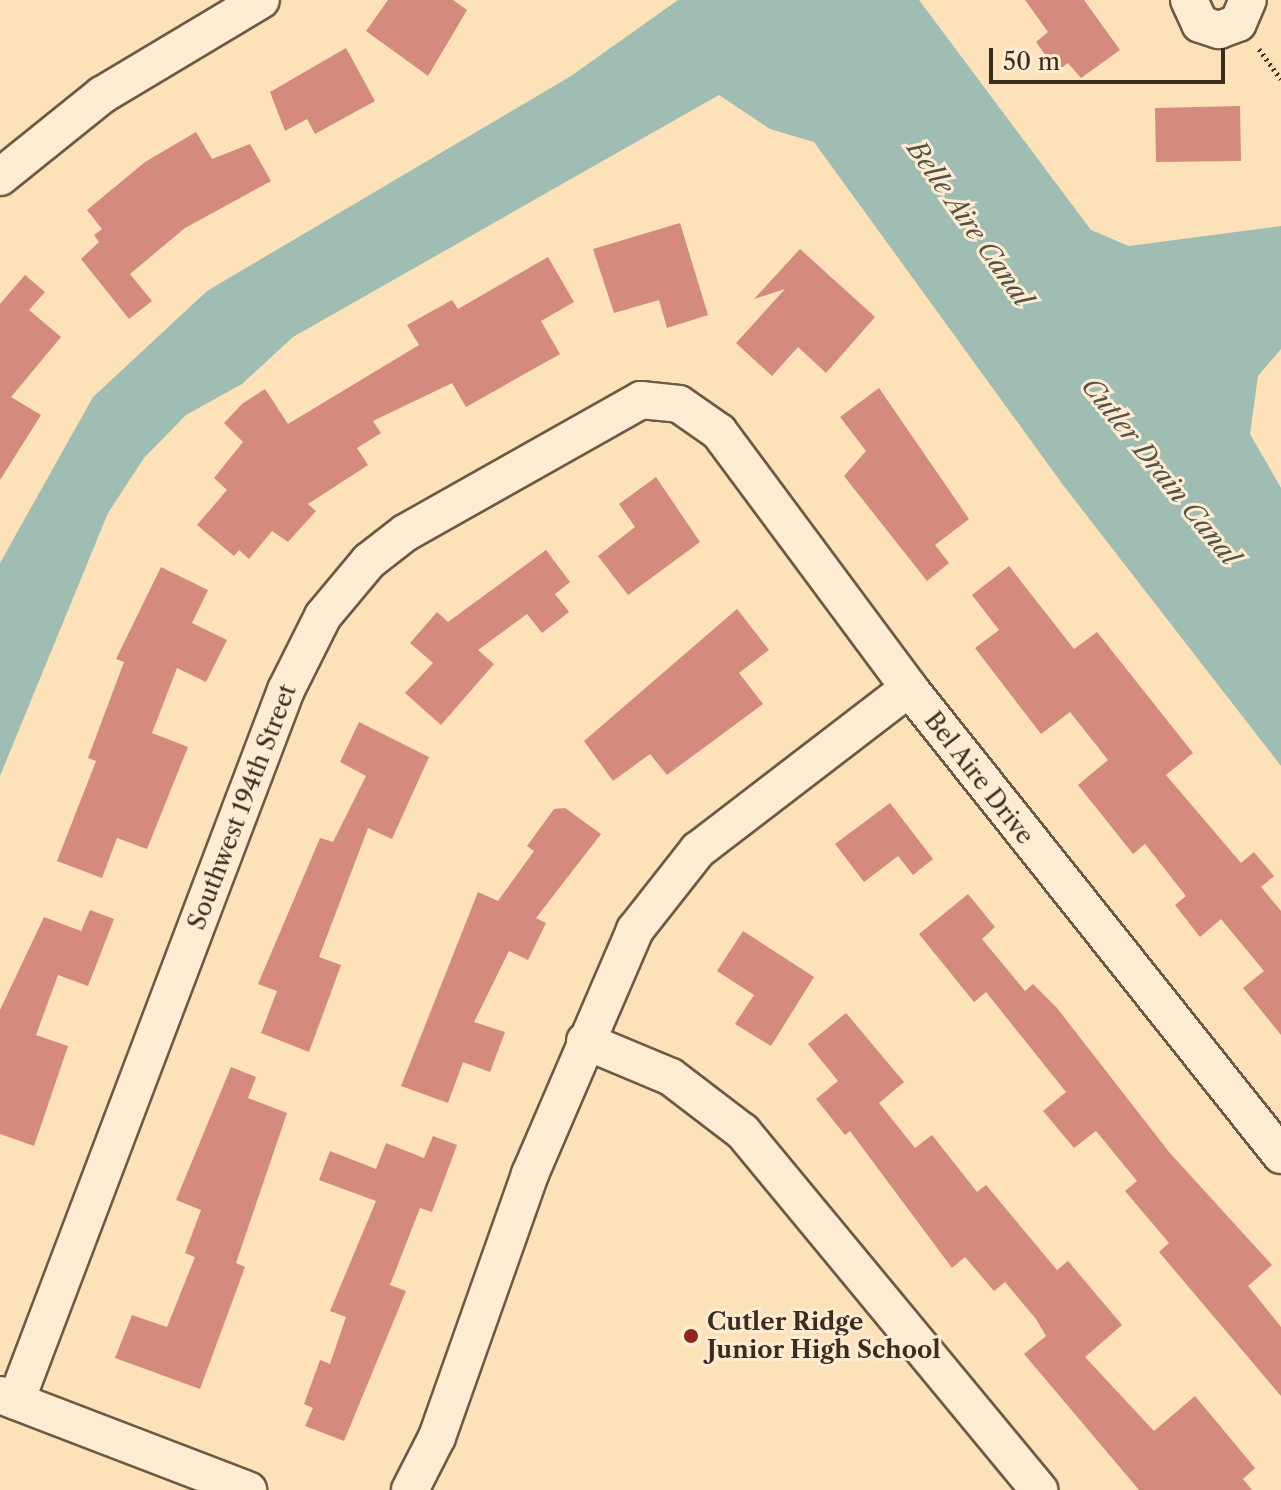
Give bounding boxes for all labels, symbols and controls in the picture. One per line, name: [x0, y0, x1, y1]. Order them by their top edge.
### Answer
scale bar: [993, 32, 1229, 82]
text: 50 m: [1003, 47, 1060, 76]
water label: Belle Aire Canal: [900, 135, 1038, 313]
water label: Cutler Drain Canal: [1075, 372, 1245, 572]
street label: Southwest 194th Street: [182, 680, 302, 934]
street label: Bel Aire Drive: [918, 706, 1040, 850]
place label: Cutler Ridge Junior High School: [707, 1308, 941, 1364]
marker: Cutler Ridge Junior High School: [682, 1327, 700, 1345]

